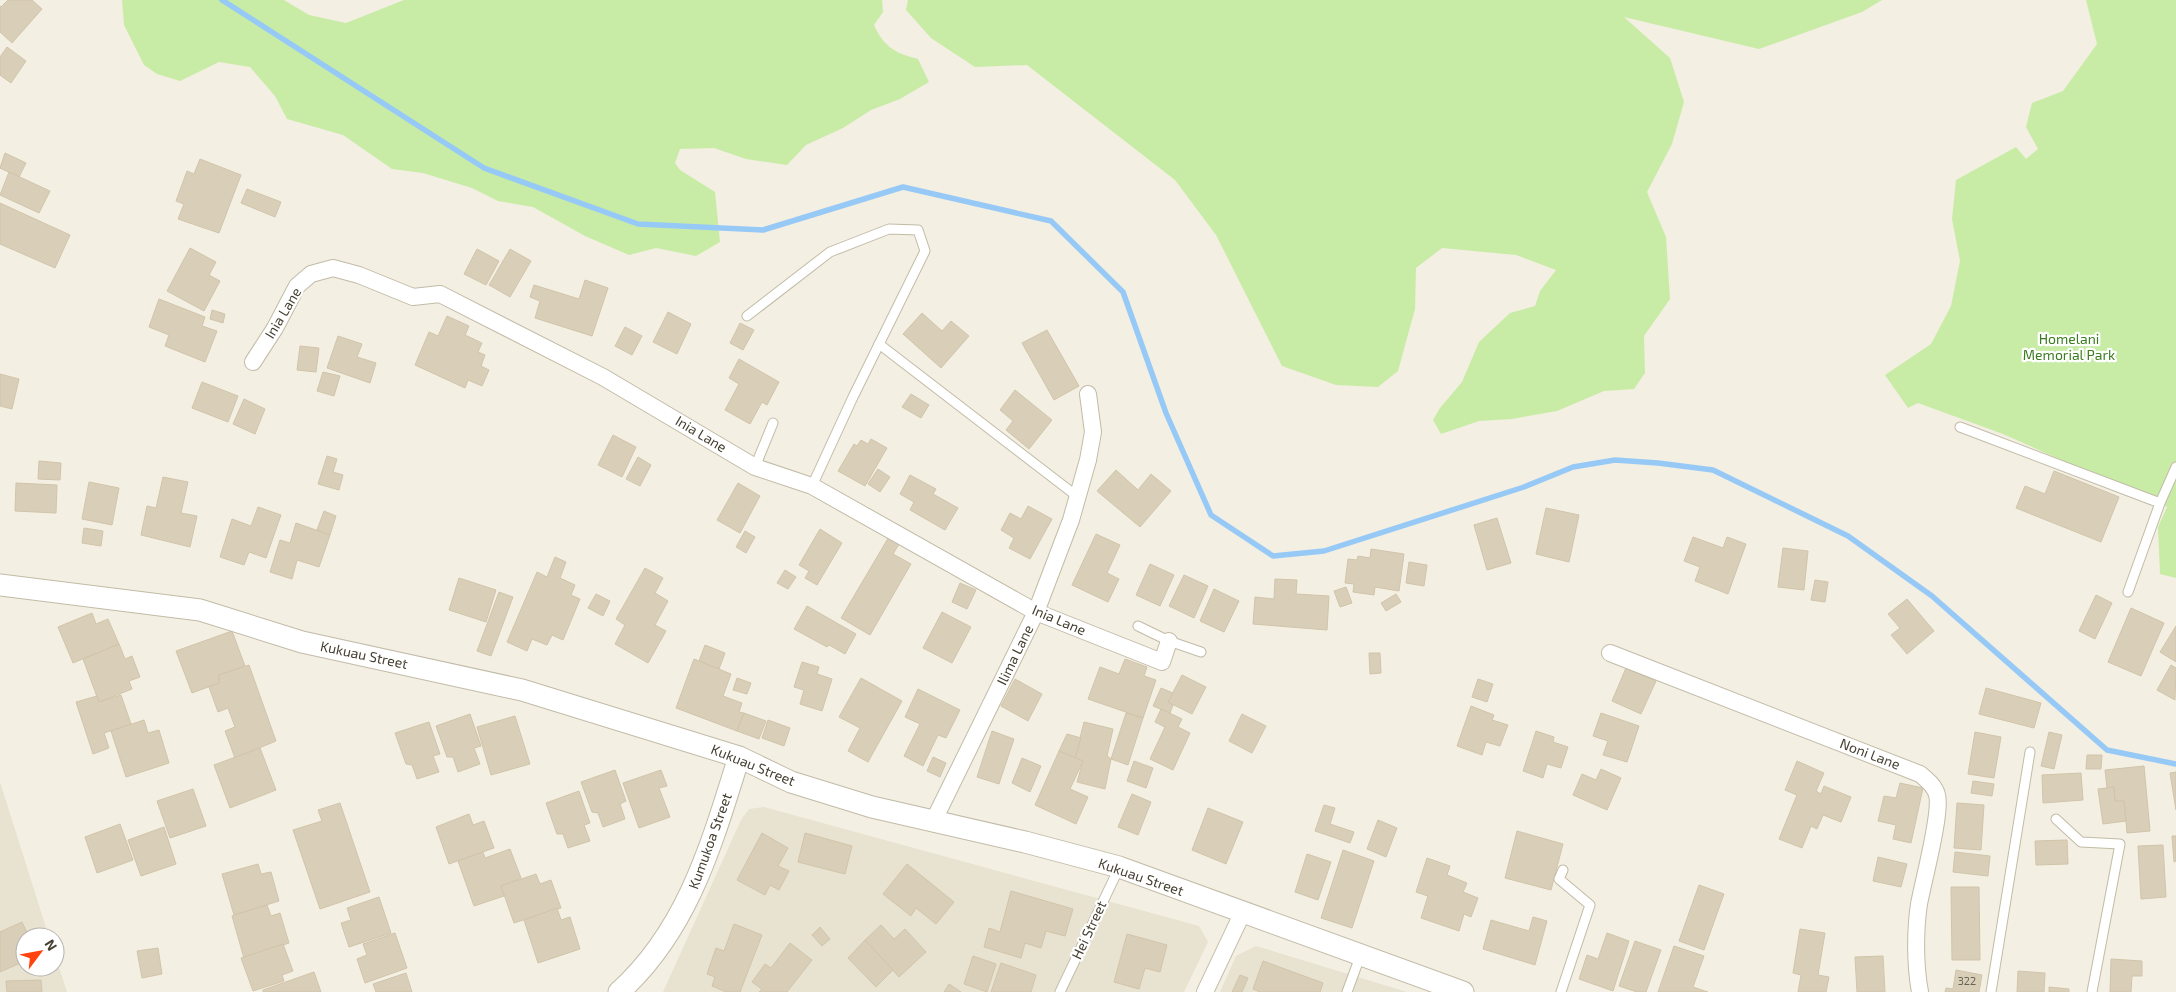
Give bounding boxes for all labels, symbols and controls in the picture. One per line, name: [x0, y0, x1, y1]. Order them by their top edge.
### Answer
street label: Inia Lane: [261, 284, 304, 341]
park label: Homelani Memorial Park: [2023, 330, 2115, 363]
street label: Inia Lane: [673, 412, 730, 455]
street label: Inia Lane: [1030, 601, 1089, 638]
street label: Ilima Lane: [993, 622, 1036, 688]
street label: Kukuau Street: [319, 637, 409, 672]
street label: Noni Lane: [1838, 734, 1903, 773]
street label: Kukuau Street: [709, 740, 798, 789]
street label: Kumukoa Street: [684, 790, 735, 891]
street label: Kukuau Street: [1096, 854, 1186, 899]
street label: Hei Street: [1068, 898, 1109, 962]
north arrow: [15, 927, 65, 977]
text: N: [42, 936, 61, 954]
house number: 322: [1958, 974, 1976, 987]

